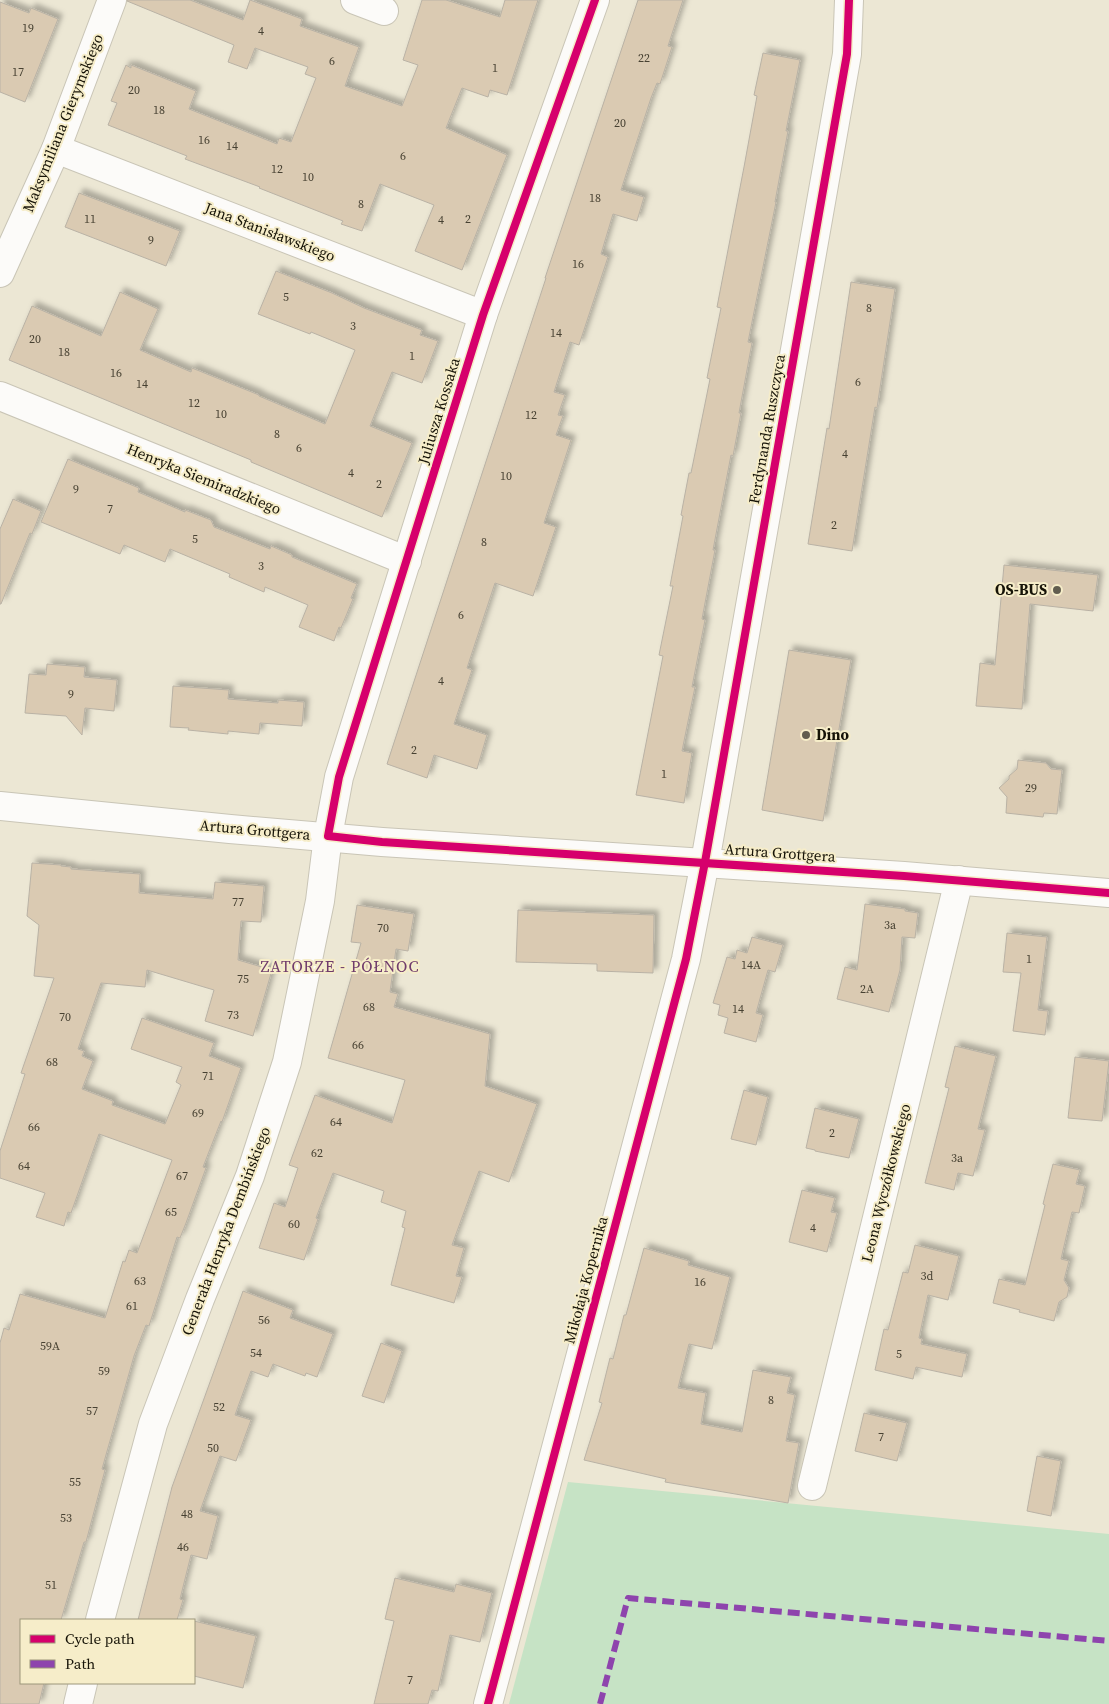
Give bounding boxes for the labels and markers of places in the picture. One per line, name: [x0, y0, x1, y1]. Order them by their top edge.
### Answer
place label: OS-BUS: [995, 579, 1047, 600]
marker: OS-BUS: [1051, 584, 1063, 596]
place label: Dino: [816, 724, 850, 745]
marker: Dino: [800, 729, 812, 741]

